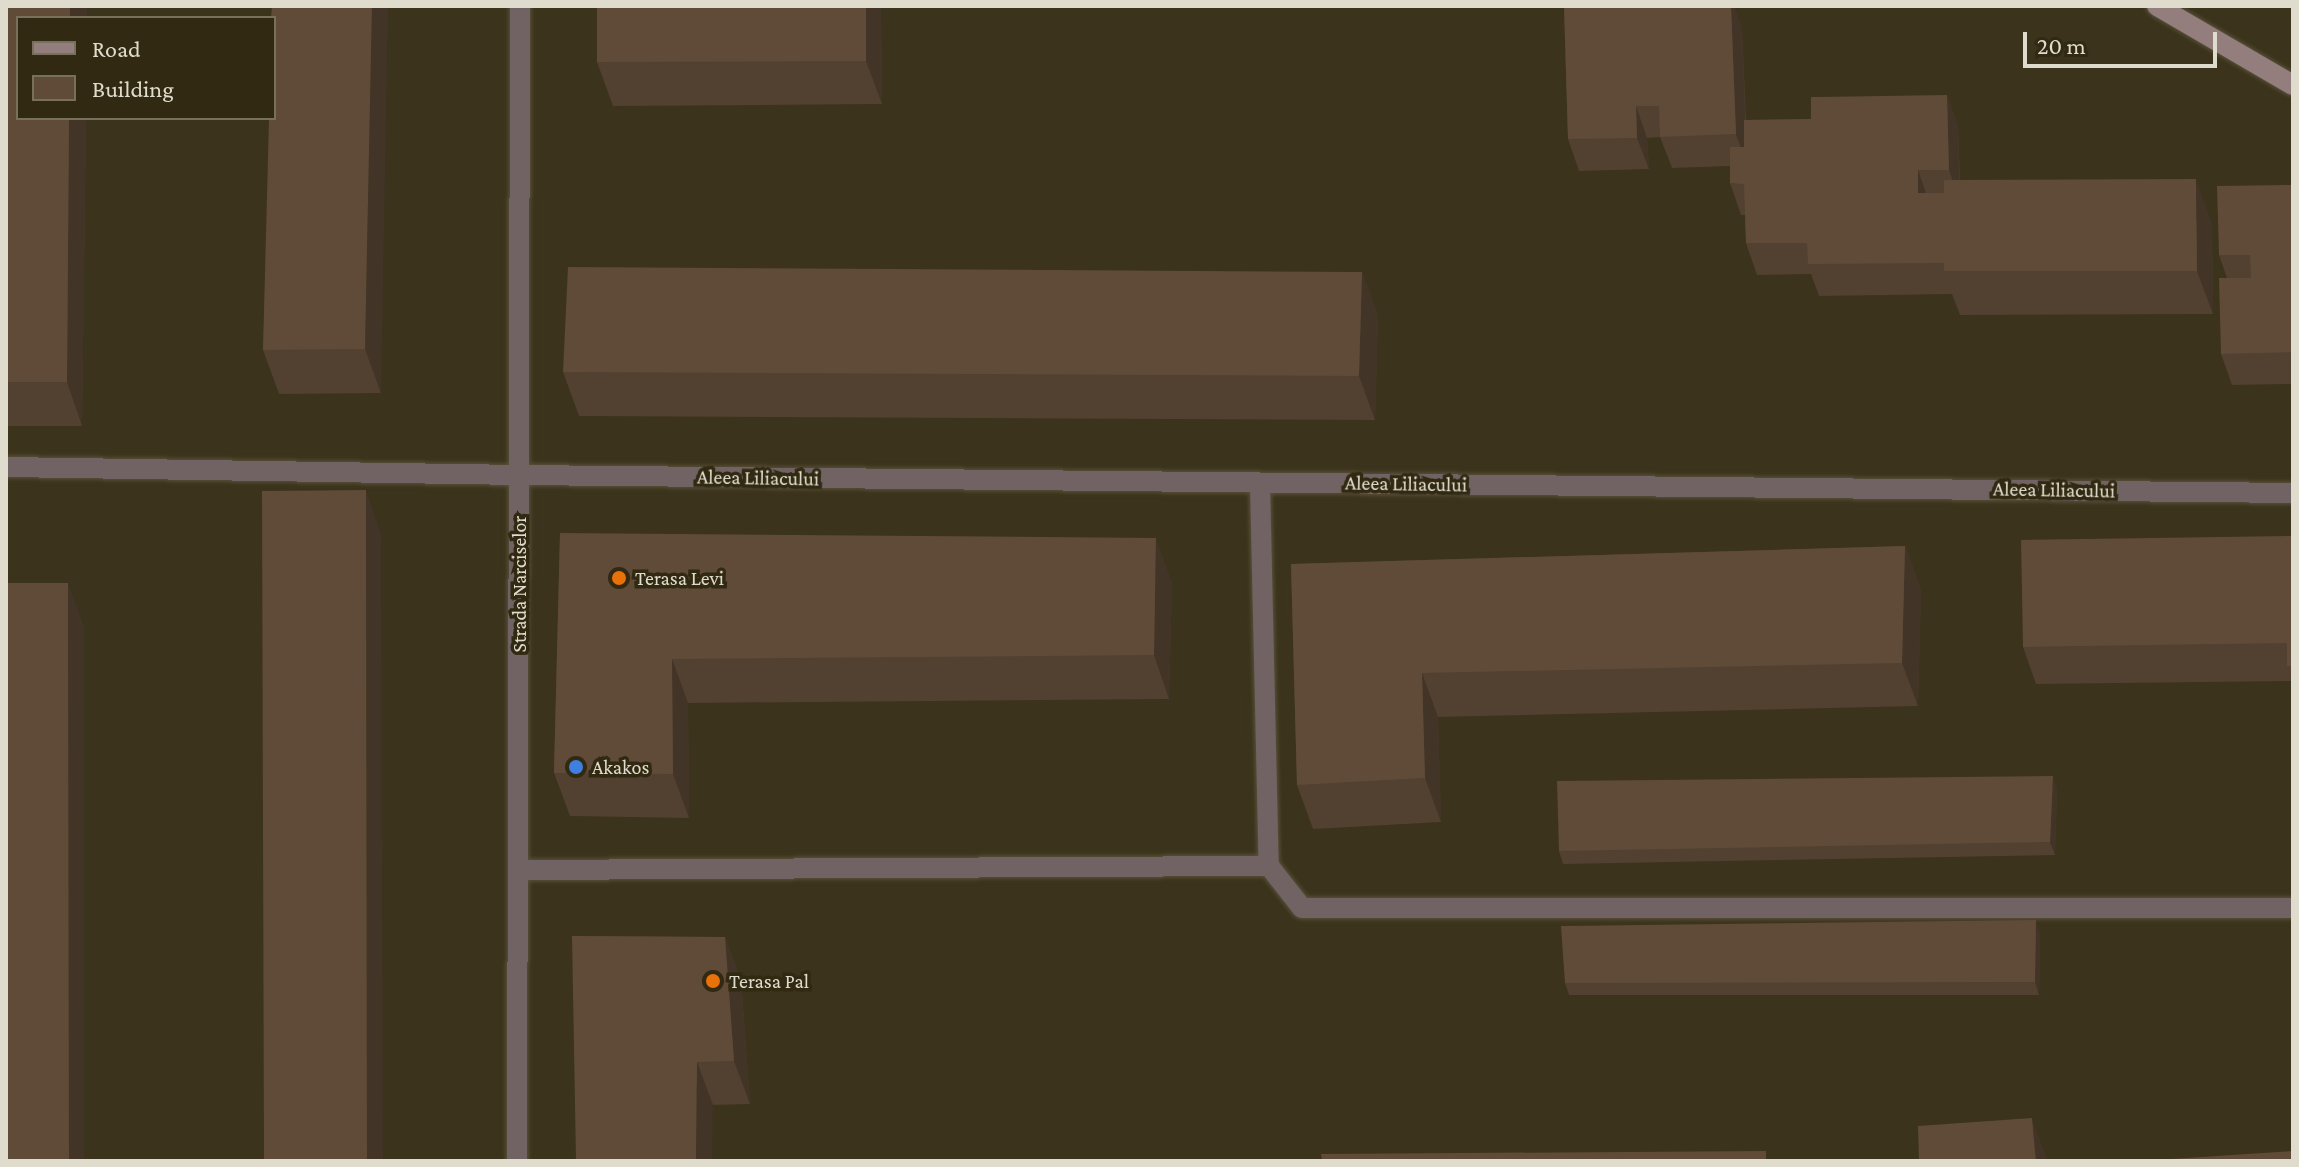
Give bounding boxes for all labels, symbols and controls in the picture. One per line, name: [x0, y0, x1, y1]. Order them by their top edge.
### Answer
legend: [16, 16, 276, 120]
scale bar: [2027, 16, 2221, 66]
text: 20 m: [2037, 32, 2086, 59]
text: Road: [92, 35, 141, 62]
text: Building: [92, 75, 174, 102]
street label: Aleea Liliacului: [697, 465, 819, 491]
street label: Aleea Liliacului: [1345, 471, 1467, 497]
street label: Aleea Liliacului: [1993, 477, 2115, 503]
street label: Strada Narciselor: [507, 516, 531, 652]
place label: Terasa Levi: [635, 566, 724, 590]
marker: Terasa Levi: [610, 569, 628, 587]
place label: Akakos: [592, 755, 649, 779]
marker: Akakos: [567, 758, 585, 776]
place label: Terasa Pal: [729, 969, 809, 993]
marker: Terasa Pal: [704, 972, 722, 990]

